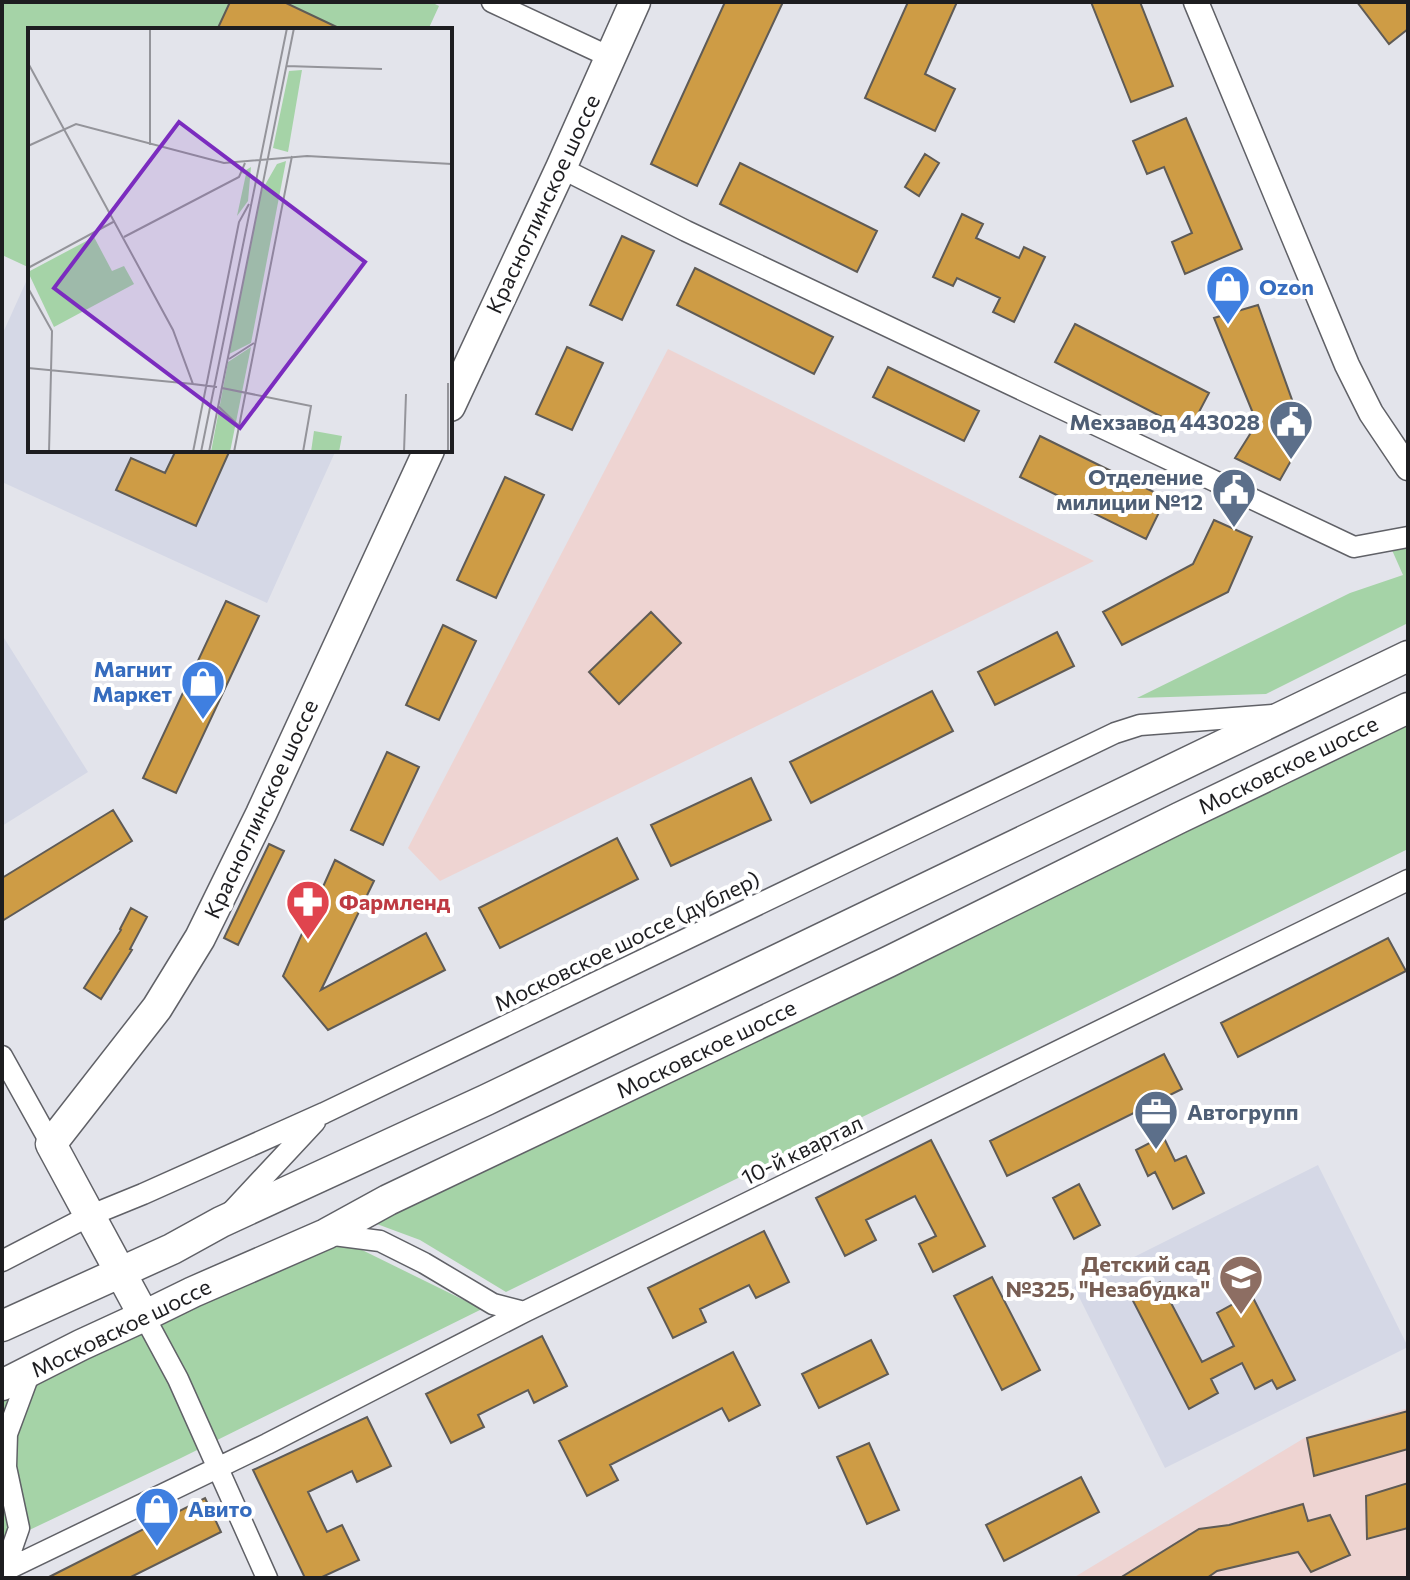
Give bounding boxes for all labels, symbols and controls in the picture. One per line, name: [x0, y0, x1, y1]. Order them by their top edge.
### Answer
inset map: [28, 28, 452, 452]
street label: Красноглинское шоссе: [480, 90, 605, 318]
shop icon: Ozon: [1204, 263, 1252, 326]
place label: Ozon: [1259, 273, 1314, 300]
public building icon: Мехзавод 443028: [1267, 398, 1315, 461]
place label: Мехзавод 443028: [1070, 408, 1260, 435]
place label: Отделение милиции №12: [1056, 463, 1203, 515]
public building icon: Отделение милиции №12: [1210, 466, 1258, 529]
place label: Магнит Маркет: [92, 655, 172, 707]
shop icon: Магнит Маркет: [179, 658, 227, 721]
street label: Красноглинское шоссе: [198, 695, 323, 923]
street label: Московское шоссе: [1193, 709, 1382, 820]
street label: Московское шоссе (дублер): [490, 864, 764, 1017]
pharmacy icon: Фармленд: [284, 878, 332, 941]
place label: Фармленд: [339, 888, 451, 915]
street label: Московское шоссе: [611, 993, 800, 1104]
office icon: Автогрупп: [1132, 1088, 1180, 1151]
place label: Автогрупп: [1187, 1098, 1298, 1125]
street label: 10-й квартал: [737, 1109, 867, 1191]
place label: Детский сад №325, "Незабудка": [1006, 1250, 1210, 1302]
school or university icon: Детский сад №325, "Незабудка": [1217, 1253, 1265, 1316]
street label: Московское шоссе: [26, 1272, 215, 1383]
shop icon: Авито: [133, 1485, 181, 1548]
place label: Авито: [188, 1495, 252, 1522]

